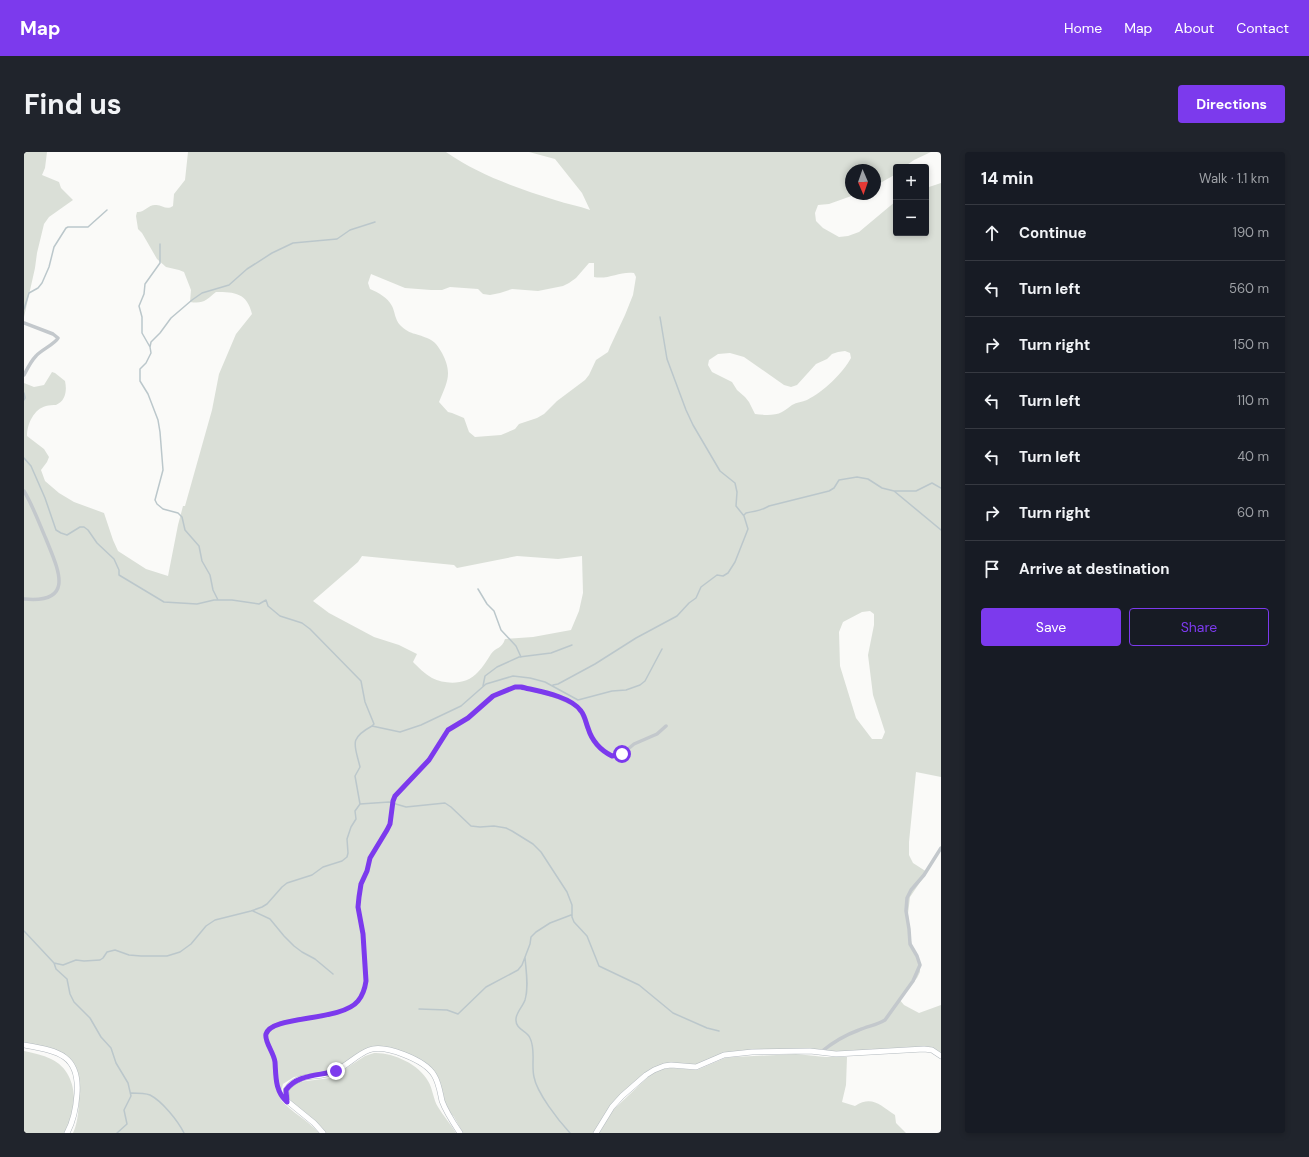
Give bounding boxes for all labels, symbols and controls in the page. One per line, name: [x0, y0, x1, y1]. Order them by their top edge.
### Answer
text: Map: [20, 16, 60, 41]
text: Home: [1064, 19, 1102, 37]
text: Map: [1124, 19, 1152, 37]
text: About: [1174, 19, 1214, 37]
text: Contact: [1236, 19, 1289, 37]
button: Directions: [1178, 85, 1285, 123]
text: Find us: [24, 86, 122, 123]
north arrow: [845, 164, 881, 200]
map controls: [893, 164, 929, 236]
button: +: [893, 164, 929, 200]
text: 14 min: [981, 167, 1033, 189]
text: Walk · 1.1 km: [1199, 170, 1269, 187]
button: −: [893, 200, 929, 236]
icon: ahead: [981, 222, 1003, 244]
text: Continue: [1019, 223, 1087, 243]
text: 190 m: [1233, 224, 1269, 241]
icon: left: [981, 278, 1003, 300]
text: Turn left: [1019, 279, 1080, 299]
text: 560 m: [1229, 280, 1269, 297]
icon: right: [981, 334, 1003, 356]
text: Turn right: [1019, 335, 1090, 355]
text: 150 m: [1233, 336, 1269, 353]
icon: left: [981, 390, 1003, 412]
text: Turn left: [1019, 391, 1080, 411]
text: 110 m: [1237, 392, 1269, 409]
icon: left: [981, 446, 1003, 468]
text: Turn left: [1019, 447, 1080, 467]
text: 40 m: [1237, 448, 1269, 465]
icon: right: [981, 502, 1003, 524]
text: Turn right: [1019, 503, 1090, 523]
text: 60 m: [1237, 504, 1269, 521]
icon: arrive: [981, 558, 1003, 580]
text: Arrive at destination: [1019, 559, 1170, 579]
button: Save: [981, 608, 1121, 646]
button: Share: [1129, 608, 1269, 646]
route start: [613, 745, 631, 763]
route end: [327, 1062, 345, 1080]

